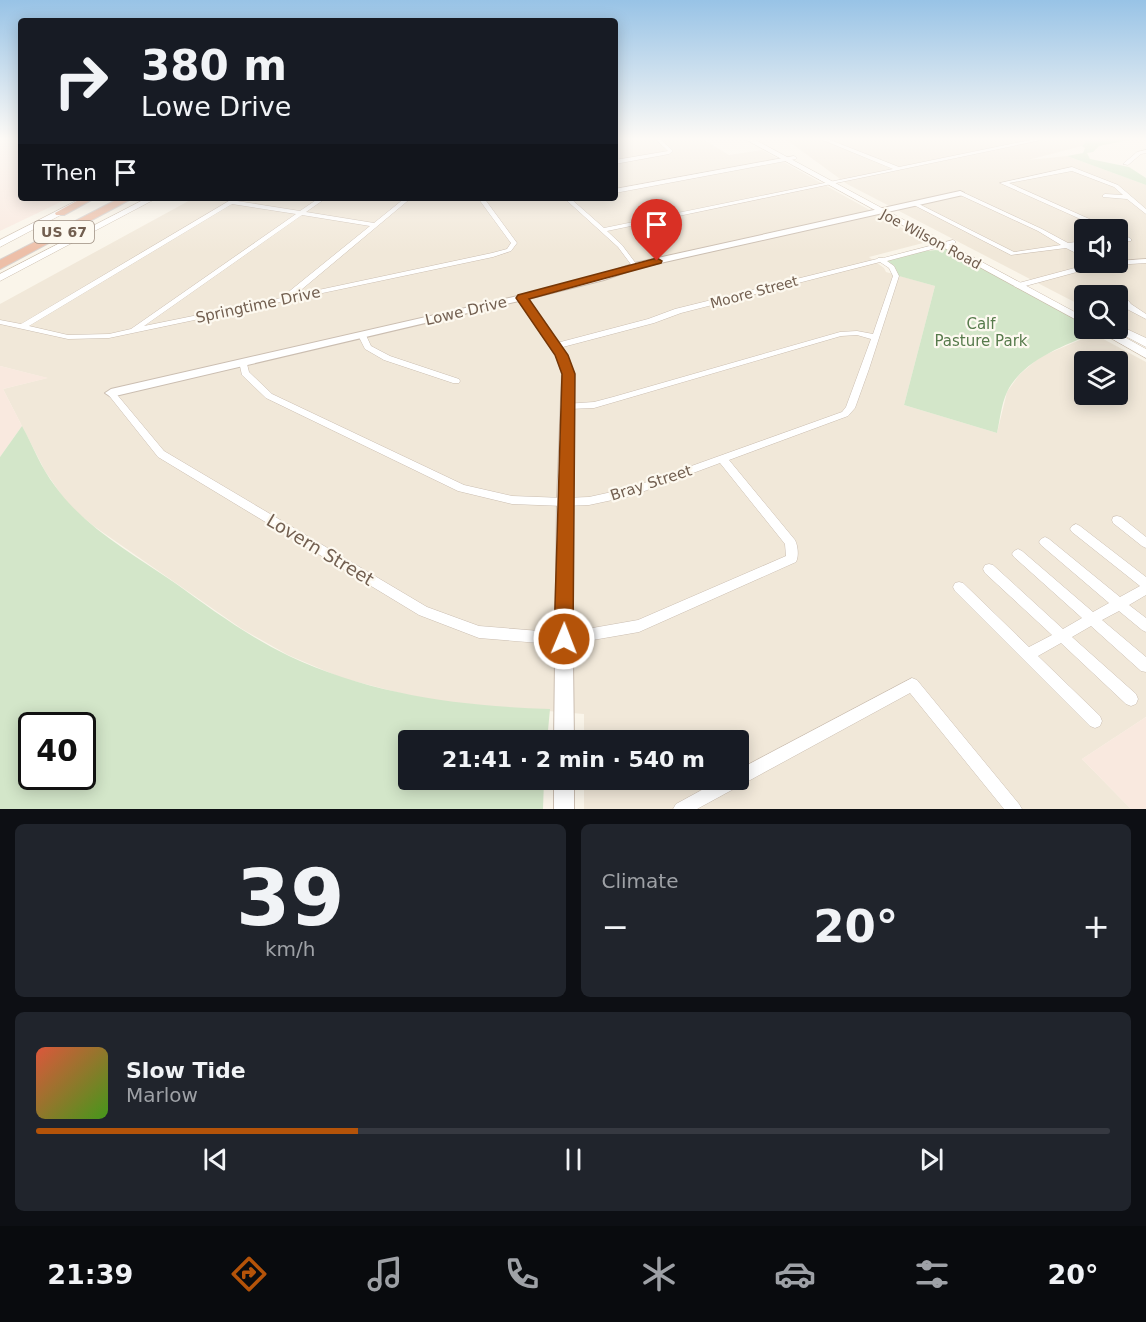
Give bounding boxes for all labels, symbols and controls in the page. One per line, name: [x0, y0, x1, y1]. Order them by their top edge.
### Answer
text: 380 m: [141, 41, 287, 90]
icon: right: [42, 42, 120, 120]
text: Lowe Drive: [141, 91, 291, 122]
icon: arrive: [109, 156, 142, 189]
text: Then: [42, 160, 97, 185]
pin: [631, 199, 682, 261]
street label: Joe Wilson Road: [877, 205, 984, 272]
icon: arrive: [640, 208, 673, 241]
map controls: [1074, 219, 1128, 405]
button: sound: [1074, 219, 1128, 273]
road number: US 67: [34, 221, 94, 243]
street label: Moore Street: [708, 272, 800, 311]
street label: Springtime Drive: [194, 283, 322, 327]
button: search: [1074, 285, 1128, 339]
street label: Lowe Drive: [423, 293, 509, 329]
park label: Calf Pasture Park: [934, 315, 1028, 350]
button: layers: [1074, 351, 1128, 405]
street label: Bray Street: [608, 461, 694, 505]
street label: Lovern Street: [263, 509, 378, 590]
position arrow: [532, 607, 596, 671]
speed limit sign: 40: [18, 712, 96, 790]
text: 21:41 · 2 min · 540 m: [442, 747, 705, 772]
text: 39: [236, 853, 345, 943]
text: Climate: [602, 869, 678, 893]
text: 20°: [813, 900, 898, 953]
text: −: [602, 907, 629, 946]
text: +: [1082, 907, 1110, 946]
text: km/h: [265, 937, 315, 961]
text: Slow Tide: [126, 1058, 246, 1083]
text: Marlow: [126, 1083, 198, 1107]
icon: previous: [199, 1143, 232, 1176]
icon: pause: [557, 1143, 590, 1176]
icon: next: [915, 1143, 948, 1176]
icon: directions: [228, 1253, 270, 1295]
icon: music: [364, 1253, 406, 1295]
icon: phone: [501, 1253, 543, 1295]
icon: climate: [638, 1253, 680, 1295]
icon: car: [774, 1253, 816, 1295]
icon: filters: [911, 1253, 953, 1295]
text: 21:39: [47, 1259, 133, 1290]
text: 20°: [1048, 1259, 1099, 1290]

